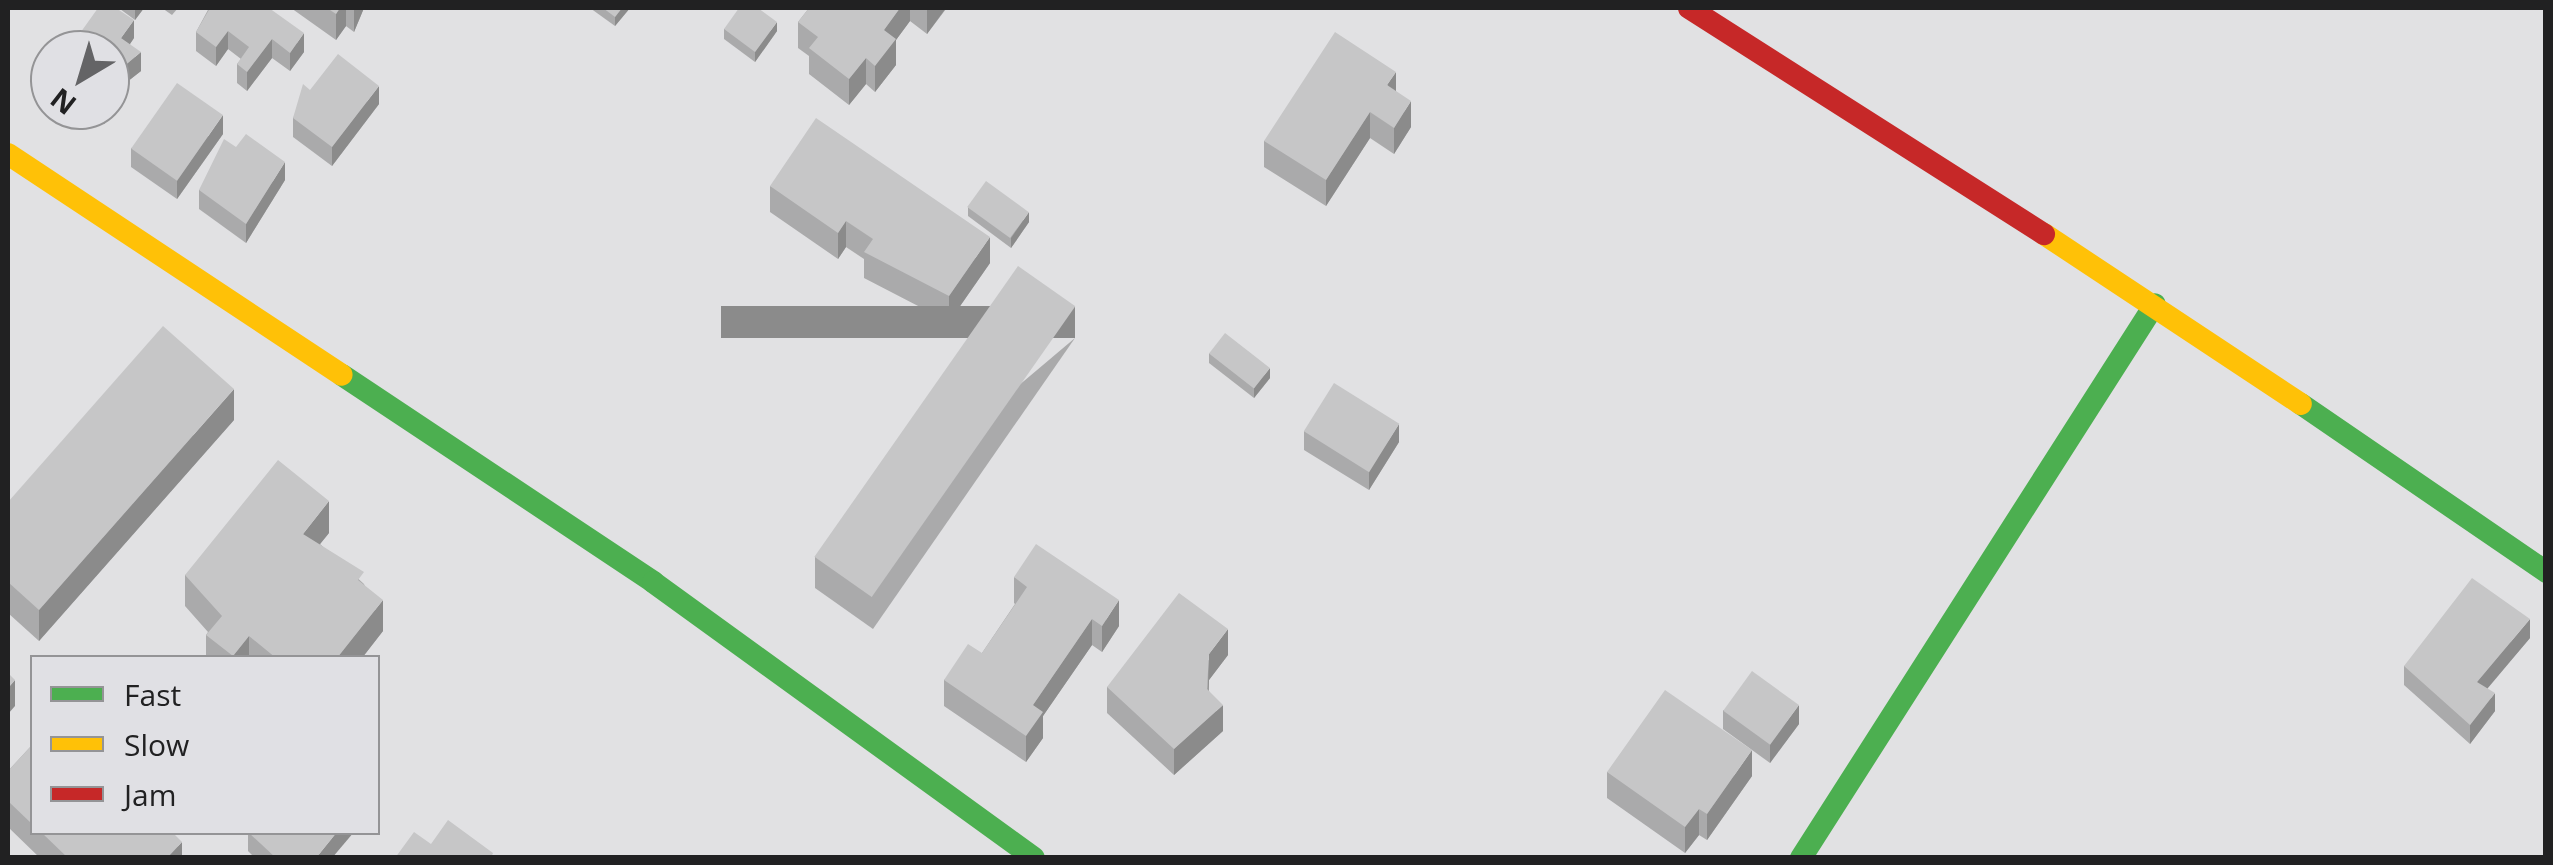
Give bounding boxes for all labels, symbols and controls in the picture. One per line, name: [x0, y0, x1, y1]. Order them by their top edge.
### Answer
north arrow: [30, 30, 130, 130]
text: N: [42, 80, 83, 124]
legend: [30, 655, 380, 835]
text: Fast: [124, 674, 181, 715]
text: Slow: [124, 724, 189, 765]
text: Jam: [124, 774, 177, 815]

